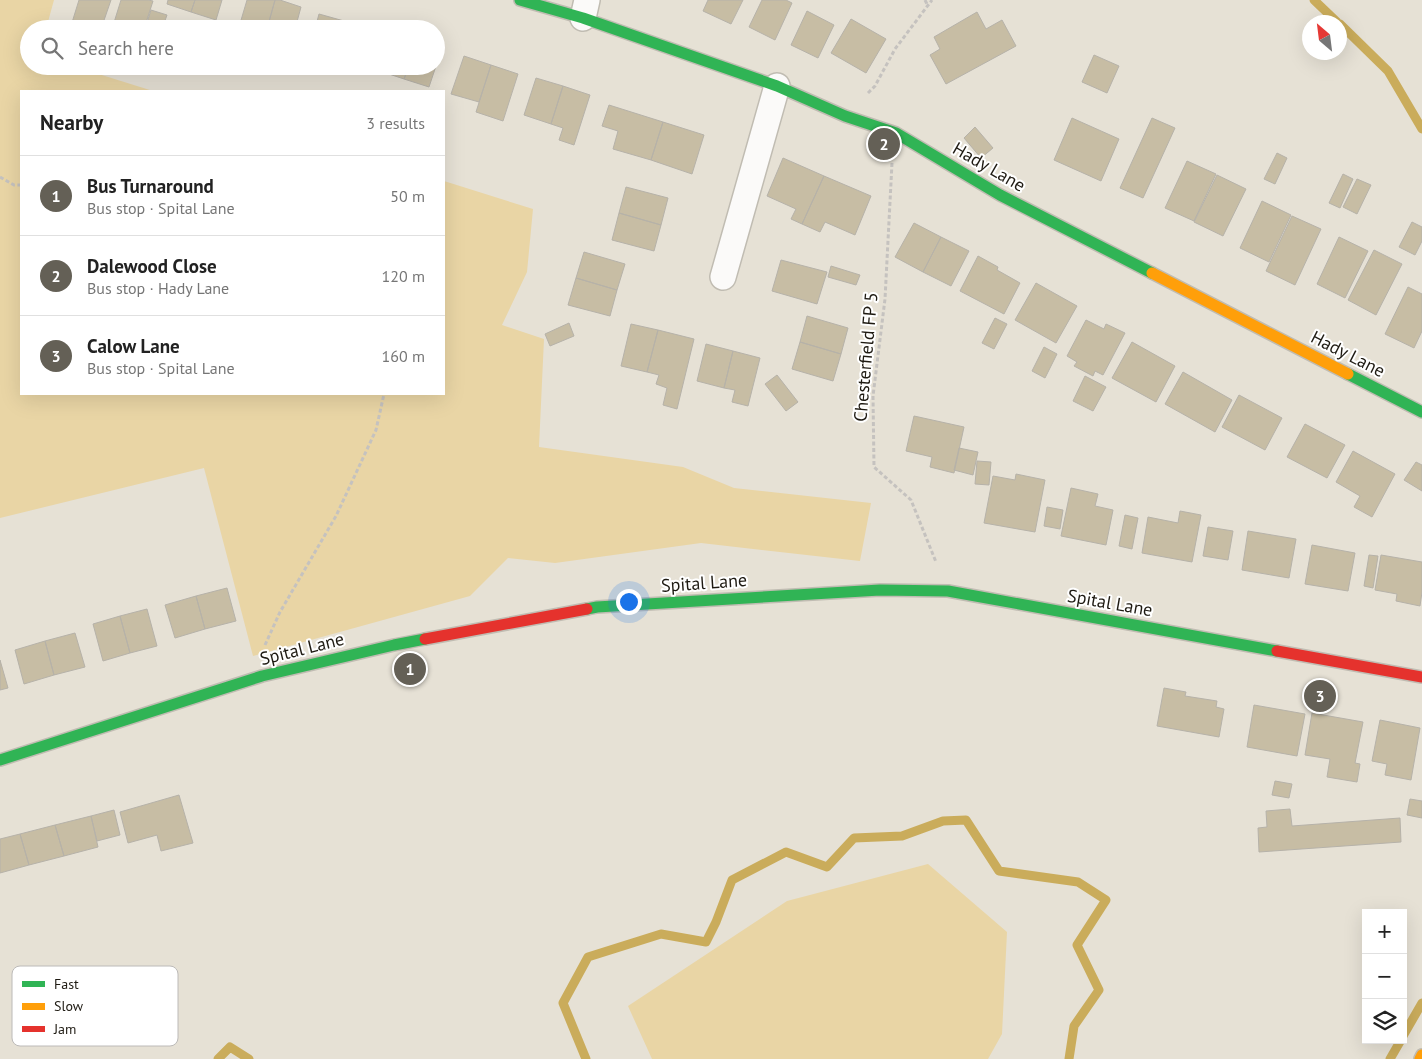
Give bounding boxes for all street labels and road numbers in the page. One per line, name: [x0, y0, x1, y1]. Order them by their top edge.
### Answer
street label: Hady Lane: [949, 137, 1030, 197]
street label: Chesterfield FP 5: [848, 291, 883, 423]
street label: Hady Lane: [1307, 325, 1389, 382]
street label: Spital Lane: [660, 568, 748, 597]
street label: Spital Lane: [1066, 584, 1154, 621]
street label: Spital Lane: [257, 627, 346, 670]

